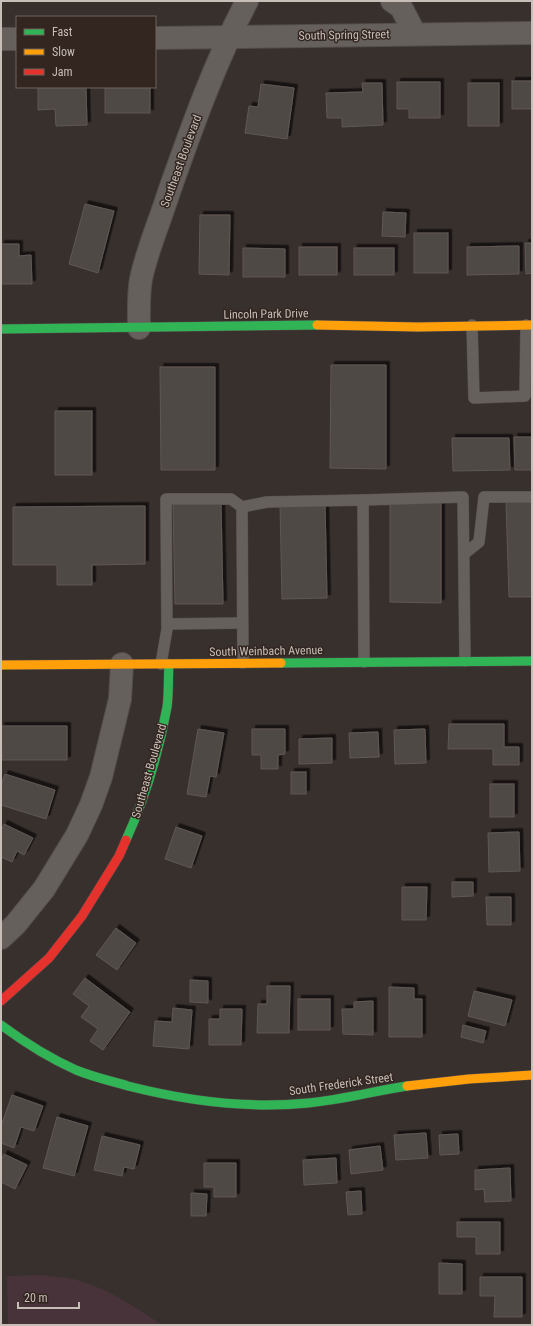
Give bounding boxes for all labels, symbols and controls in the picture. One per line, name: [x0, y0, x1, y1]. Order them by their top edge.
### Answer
legend: [16, 16, 156, 88]
text: Fast: [52, 25, 73, 39]
street label: South Spring Street: [298, 27, 390, 43]
text: Slow: [52, 45, 75, 59]
text: Jam: [52, 65, 73, 79]
street label: Southeast Boulevard: [158, 113, 204, 209]
street label: Lincoln Park Drive: [223, 306, 309, 322]
street label: South Weinbach Avenue: [209, 643, 323, 659]
street label: Southeast Boulevard: [129, 722, 169, 820]
street label: South Frederick Street: [288, 1070, 394, 1098]
scale bar: [18, 1284, 79, 1310]
text: 20 m: [24, 1291, 48, 1305]

